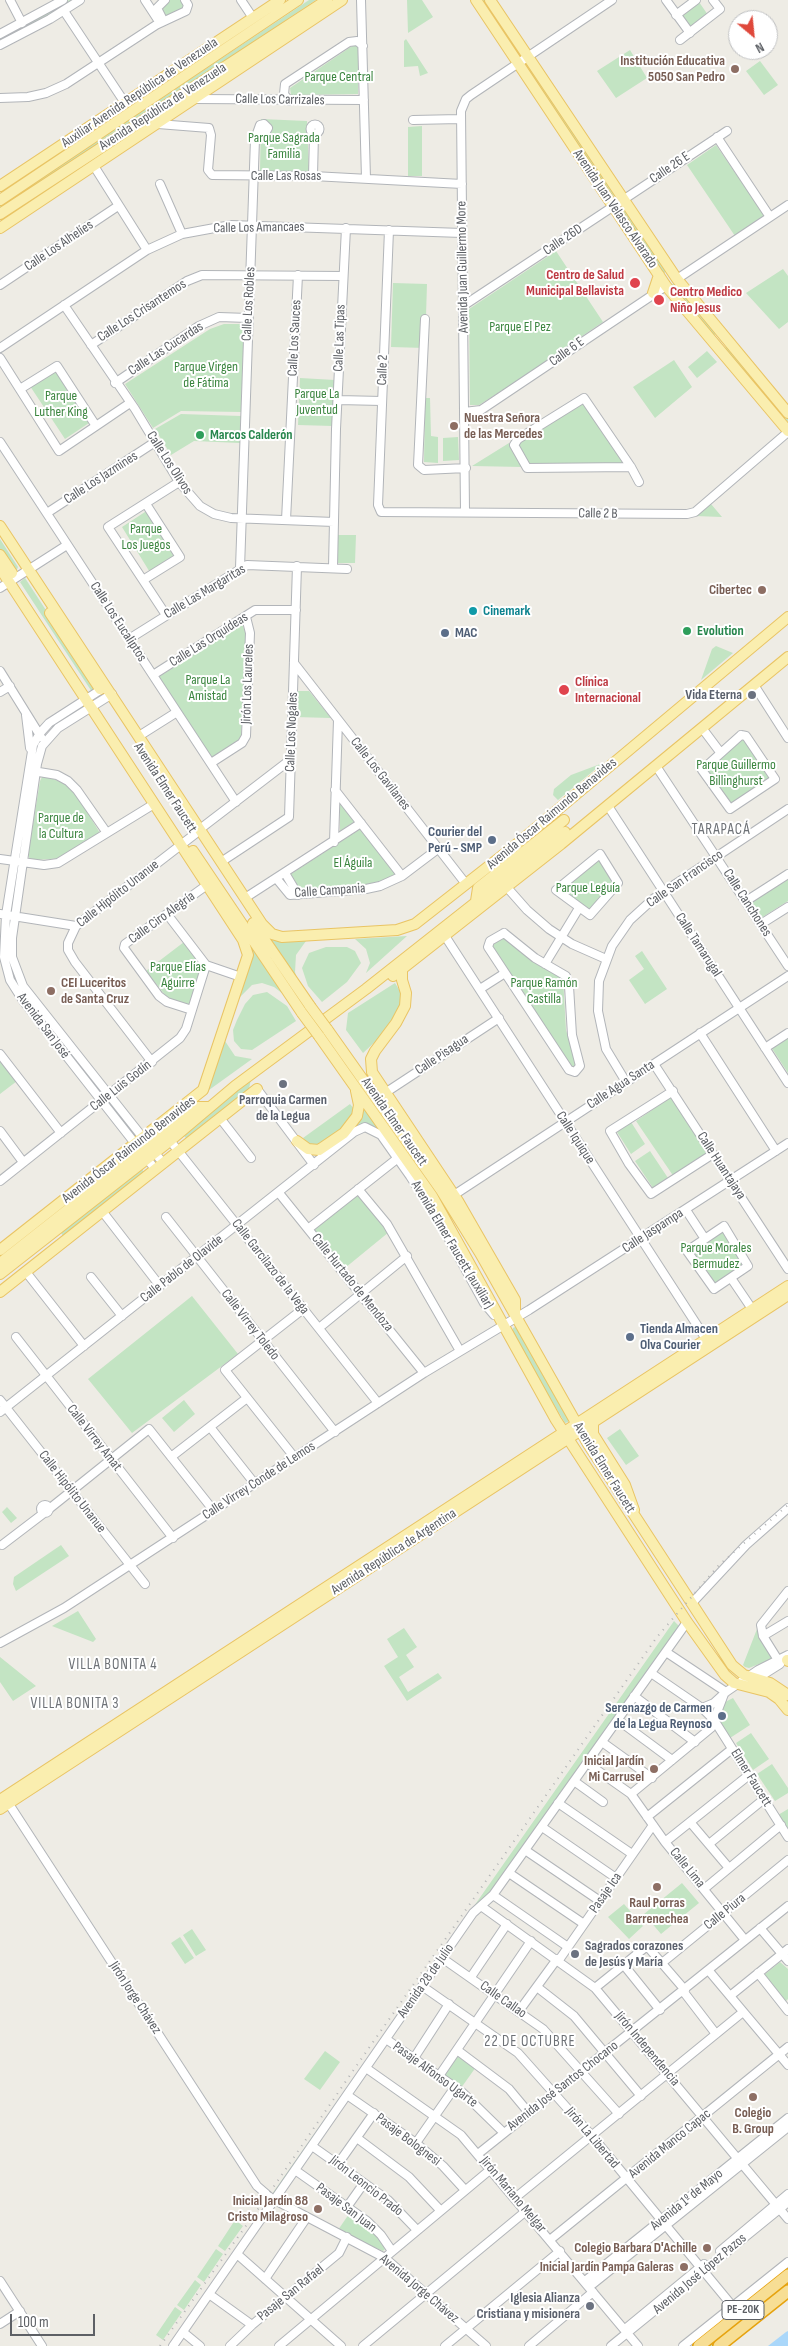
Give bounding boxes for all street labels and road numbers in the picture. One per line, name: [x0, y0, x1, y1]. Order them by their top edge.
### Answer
street label: Auxiliar Avenida República de Venezuela: [59, 34, 221, 152]
street label: Avenida República de Venezuela: [96, 60, 230, 154]
street label: Calle Los Carrizales: [235, 91, 325, 109]
street label: Avenida Juan Velasco Alvarado: [569, 147, 661, 271]
street label: Calle 26 E: [647, 148, 693, 188]
street label: Calle Las Rosas: [251, 168, 321, 184]
street label: Avenida Juan Guillermo More: [453, 201, 473, 333]
street label: Calle Los Alhelíes: [21, 217, 97, 275]
street label: Calle Los Amancaes: [213, 219, 305, 237]
street label: Calle 26D: [540, 221, 586, 259]
street label: Calle Los Robles: [239, 266, 259, 342]
street label: Calle Los Crisantemos: [94, 276, 190, 346]
street label: Calle Los Sauces: [285, 299, 305, 377]
street label: Calle Las Tipas: [330, 304, 350, 372]
street label: Calle Las Cucardas: [125, 318, 207, 380]
street label: Calle 6 E: [546, 334, 588, 370]
street label: Calle 2: [374, 354, 392, 386]
street label: Calle Los Olivos: [142, 428, 196, 498]
street label: Calle Los Jazmines: [61, 448, 141, 508]
street label: Calle 2 B: [578, 505, 618, 523]
street label: Calle Las Margaritas: [161, 561, 249, 623]
street label: Calle Los Eucaliptos: [86, 579, 150, 665]
street label: Calle Las Orquídeas: [167, 609, 251, 671]
street label: Jirón Los Laureles: [238, 643, 258, 725]
street label: Calle Los Nogales: [282, 692, 302, 772]
street label: Calle Los Gavilanes: [346, 734, 414, 814]
street label: Avenida Elmer Faucett: [130, 740, 200, 836]
street label: Avenida Óscar Raimundo Benavides: [484, 755, 620, 873]
street label: Calle San Francisco: [643, 846, 727, 912]
street label: Calle Hipólito Unanue: [74, 857, 162, 931]
street label: Calle Canchones: [719, 866, 775, 940]
street label: Calle Campania: [294, 880, 366, 902]
street label: Calle Ciro Alegría: [125, 888, 199, 948]
street label: Calle Tamarugal: [671, 910, 725, 980]
street label: Avenida San José: [13, 990, 73, 1062]
street label: Calle Pisagua: [412, 1031, 472, 1079]
street label: Calle Luis Godín: [87, 1057, 155, 1115]
street label: Calle Agua Santa: [584, 1057, 658, 1113]
street label: Avenida Elmer Faucett: [357, 1075, 431, 1169]
street label: Avenida Óscar Raimundo Benavides: [59, 1093, 199, 1207]
street label: Calle Iquique: [552, 1109, 598, 1167]
street label: Calle Huantajaya: [693, 1129, 749, 1203]
street label: Avenida Elmer Faucett (auxiliar): [407, 1178, 497, 1312]
street label: Calle Jaspampa: [619, 1205, 687, 1257]
street label: Calle Garcilazo de la Vega: [228, 1216, 312, 1318]
street label: Calle Pablo de Olavide: [137, 1231, 227, 1307]
street label: Calle Hurtado de Mendoza: [307, 1231, 397, 1335]
street label: Calle Virrey Toledo: [217, 1286, 283, 1364]
street label: Calle Virrey Amat: [63, 1401, 125, 1475]
street label: Avenida Elmer Faucett: [569, 1419, 639, 1517]
street label: Calle Virrey Conde de Lemos: [199, 1438, 319, 1524]
street label: Calle Hipólito Unanue: [35, 1448, 109, 1536]
street label: Avenida República de Argentina: [328, 1505, 460, 1599]
street label: Elmer Faucett: [727, 1746, 775, 1810]
street label: Calle Lima: [666, 1844, 708, 1892]
street label: Pasaje Ica: [586, 1870, 626, 1916]
street label: Calle Piura: [701, 1890, 749, 1934]
street label: Avenida 28 de Julio: [394, 1941, 458, 2021]
street label: Jirón Jorge Chávez: [105, 1959, 165, 2037]
street label: Calle Callao: [476, 1978, 530, 2022]
street label: Jirón Independencia: [611, 2008, 683, 2090]
street label: Avenida José Santos Chocano: [504, 2037, 622, 2135]
street label: Pasaje Alfonso Ugarte: [389, 2039, 481, 2111]
street label: Jirón La Libertad: [561, 2104, 623, 2172]
street label: Avenida Manco Capac: [626, 2106, 714, 2182]
street label: Pasaje Bolognesi: [372, 2110, 444, 2170]
street label: Jirón Leoncio Prado: [326, 2152, 406, 2220]
street label: Jirón Mariano Melgar: [476, 2153, 550, 2237]
street label: Avenida 1º de Mayo: [647, 2166, 727, 2234]
street label: Pasaje San Juan: [312, 2180, 380, 2236]
street label: Avenida José López Pazos: [650, 2230, 750, 2318]
street label: Avenida Jorge Chávez: [376, 2251, 462, 2327]
street label: Pasaje San Rafael: [254, 2261, 328, 2325]
road number: PE-20K: [722, 2300, 764, 2320]

